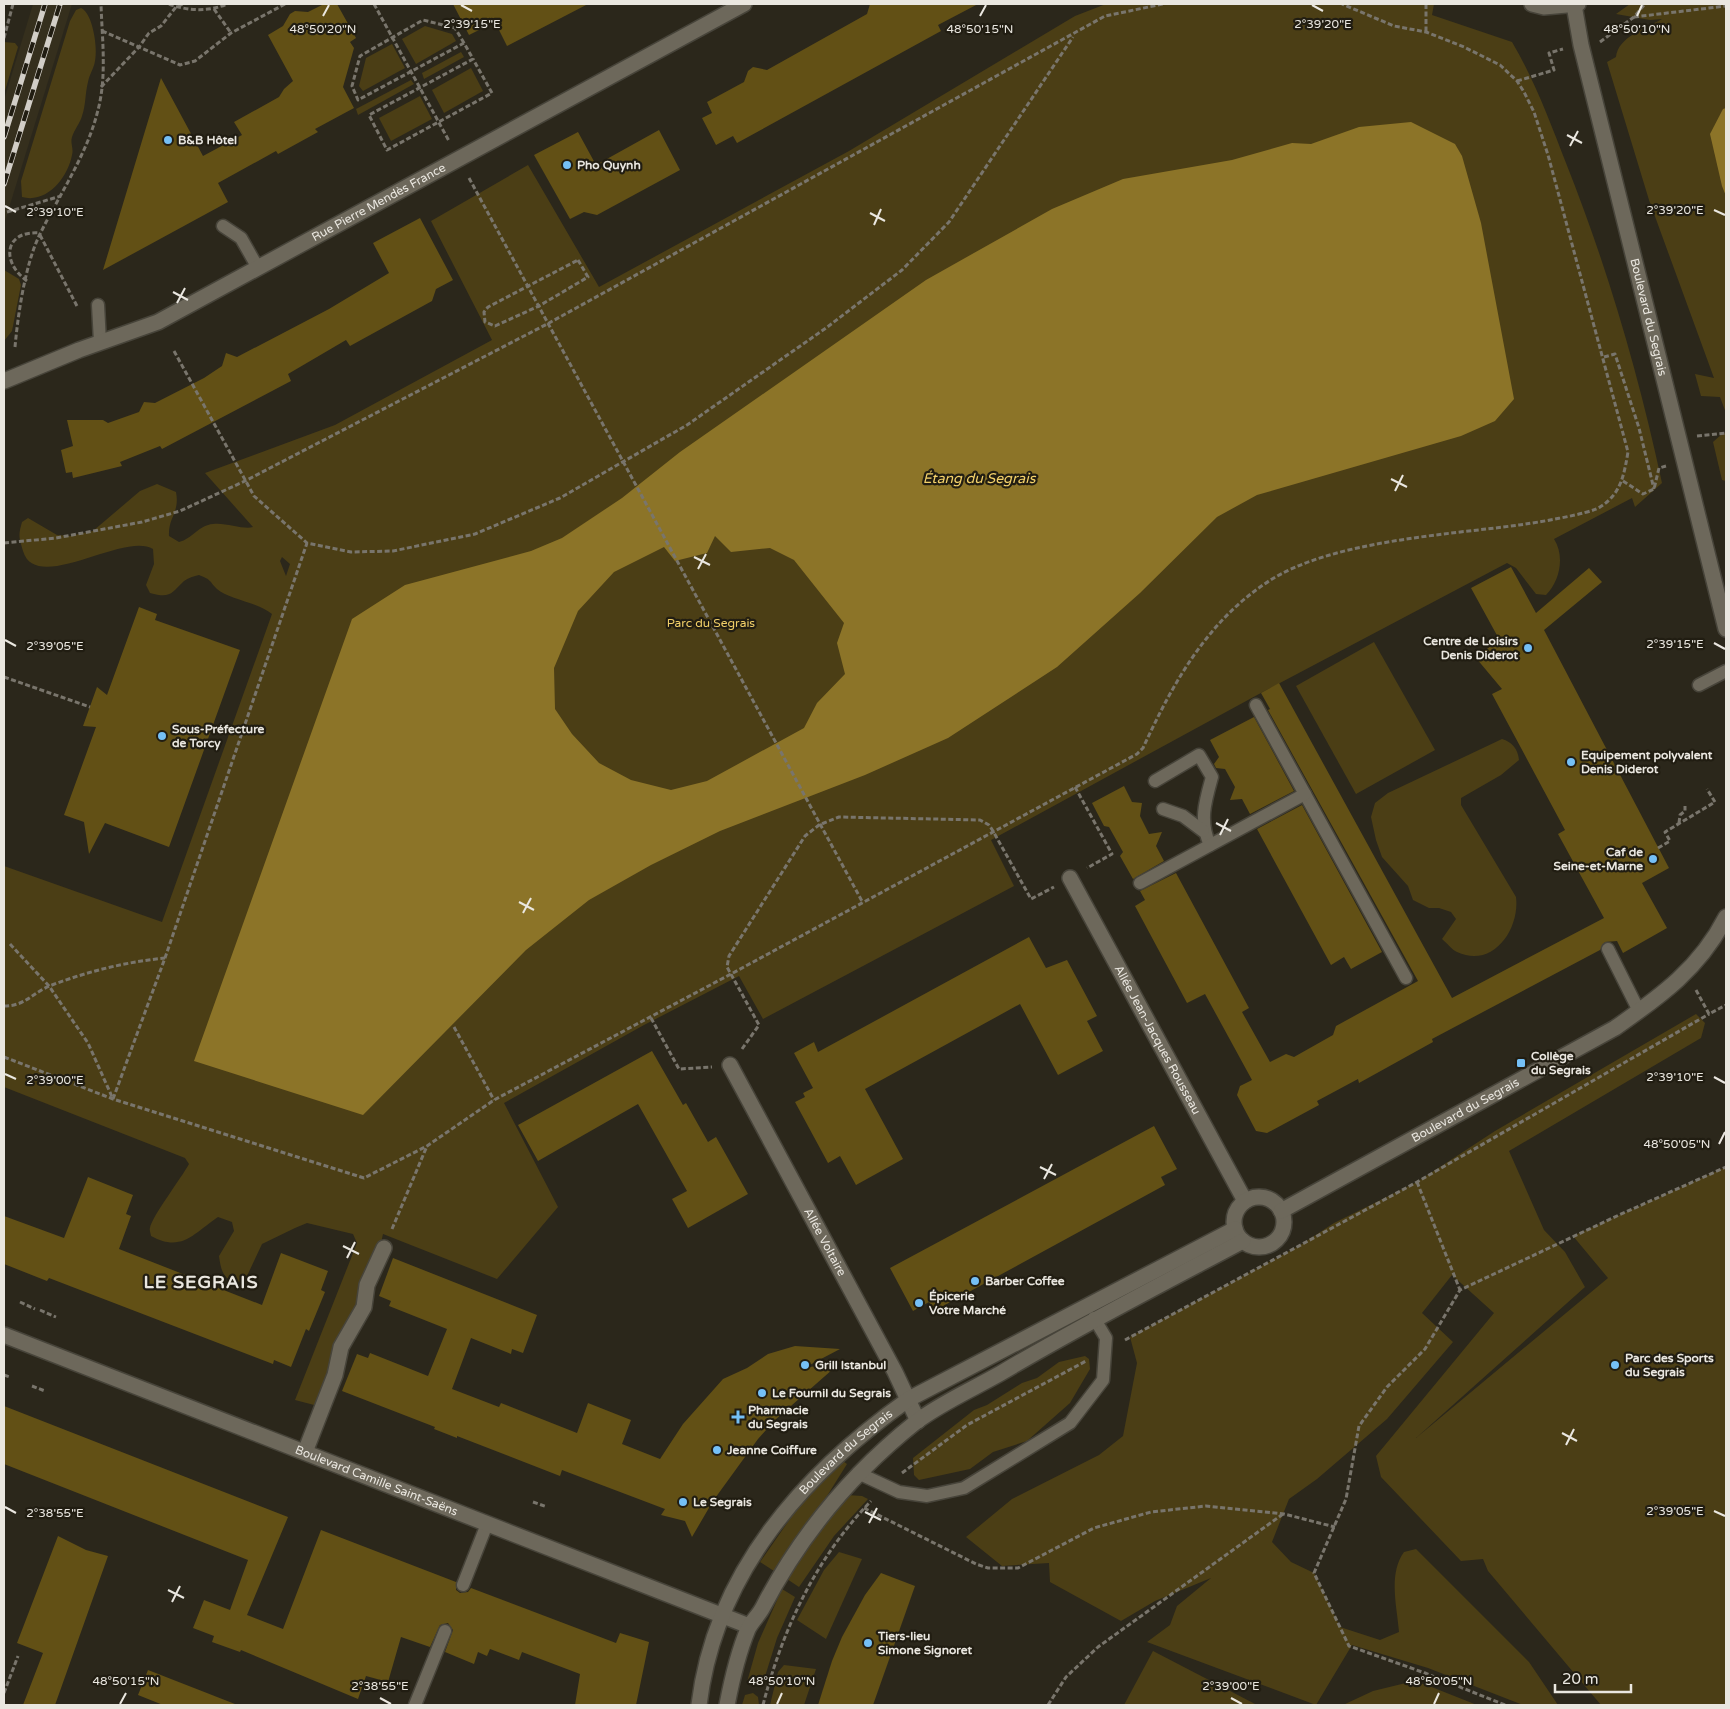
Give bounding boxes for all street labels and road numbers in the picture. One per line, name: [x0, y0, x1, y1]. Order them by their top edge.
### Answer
street label: Rue Pierre Mendès France: [309, 160, 448, 244]
street label: Boulevard du Segrais: [1627, 257, 1670, 378]
street label: Allée Jean-Jacques Rousseau: [1112, 963, 1204, 1117]
street label: Boulevard du Segrais: [1409, 1075, 1522, 1145]
street label: Allée Voltaire: [801, 1206, 849, 1279]
street label: Boulevard du Segrais: [796, 1406, 895, 1497]
street label: Boulevard Camille Saint-Saëns: [293, 1442, 460, 1519]

